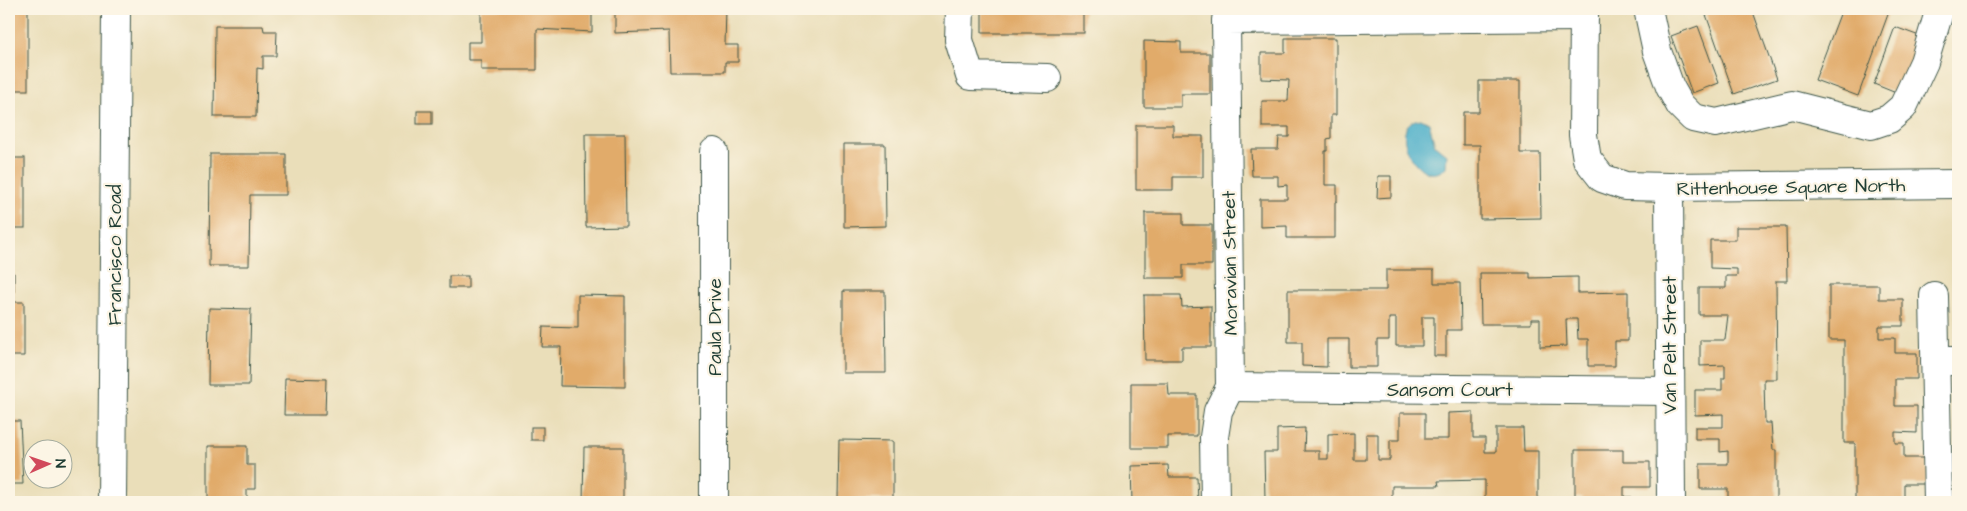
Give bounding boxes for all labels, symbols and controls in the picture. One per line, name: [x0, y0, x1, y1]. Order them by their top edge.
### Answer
street label: Rittenhouse Square North: [1677, 172, 1906, 203]
street label: Francisco Road: [102, 184, 129, 326]
street label: Moravian Street: [1216, 190, 1245, 336]
street label: Van Pelt Street: [1657, 276, 1684, 414]
street label: Paula Drive: [702, 278, 729, 376]
street label: Sansom Court: [1387, 377, 1513, 404]
north arrow: [22, 438, 72, 488]
text: N: [50, 459, 70, 469]

